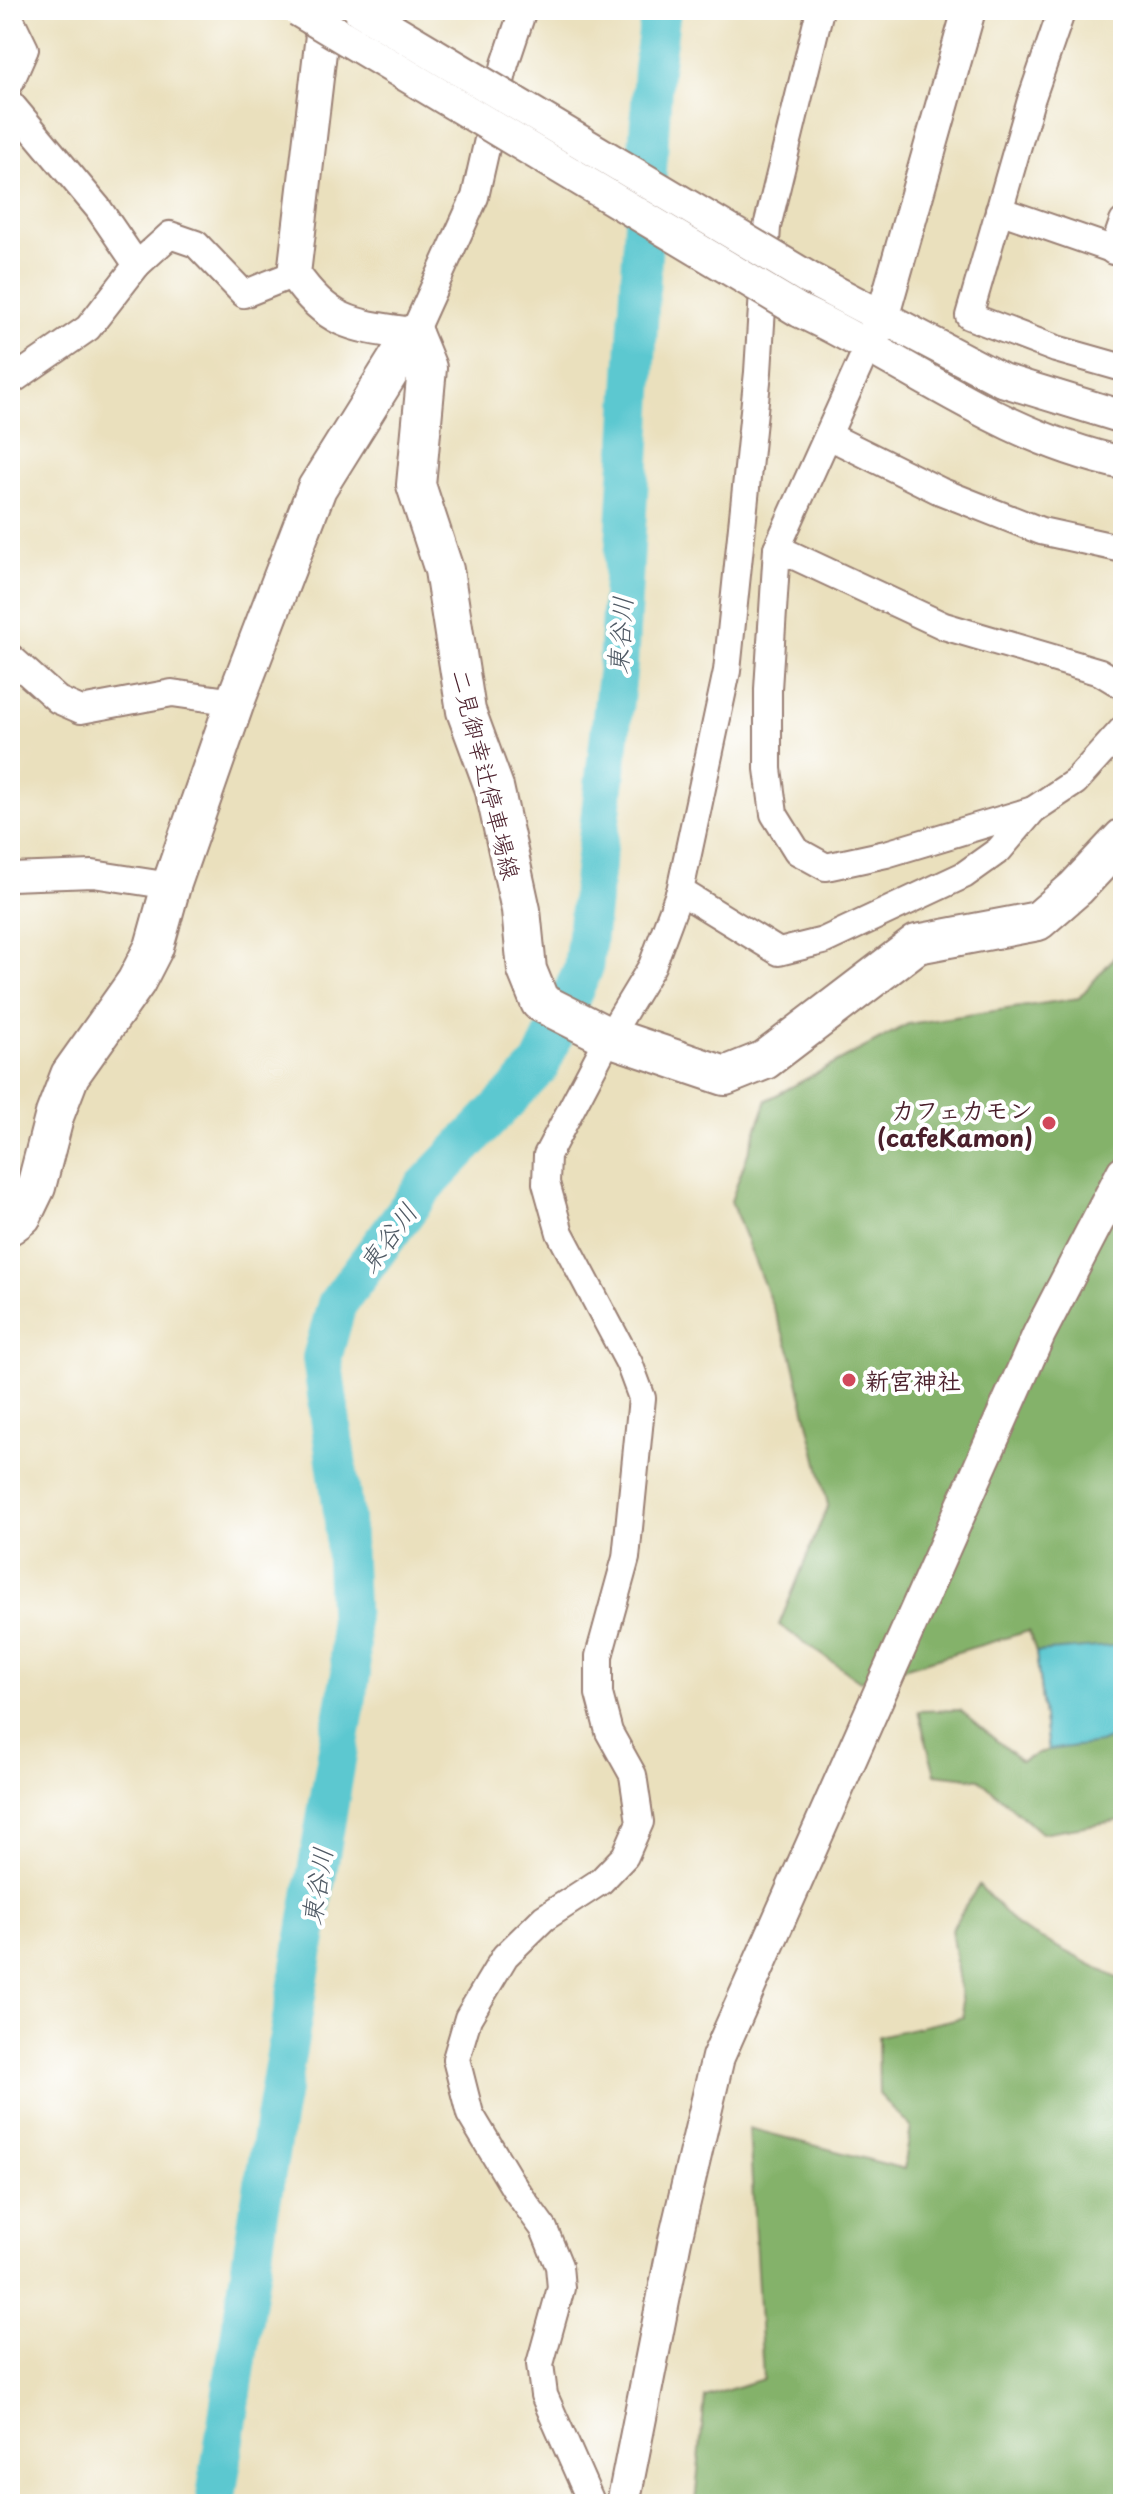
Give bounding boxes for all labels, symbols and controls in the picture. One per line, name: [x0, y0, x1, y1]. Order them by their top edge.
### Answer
water label: 東谷川: [597, 595, 641, 675]
street label: 二見御幸辻停車場線: [443, 665, 531, 883]
place label: カフェカモン (cafeKamon): [877, 1091, 1033, 1155]
marker: カフェカモン (cafeKamon): [1040, 1114, 1058, 1132]
water label: 東谷川: [348, 1194, 426, 1280]
place label: 新宮神社: [865, 1362, 961, 1398]
marker: 新宮神社: [840, 1371, 858, 1389]
water label: 東谷川: [291, 1844, 341, 1928]

